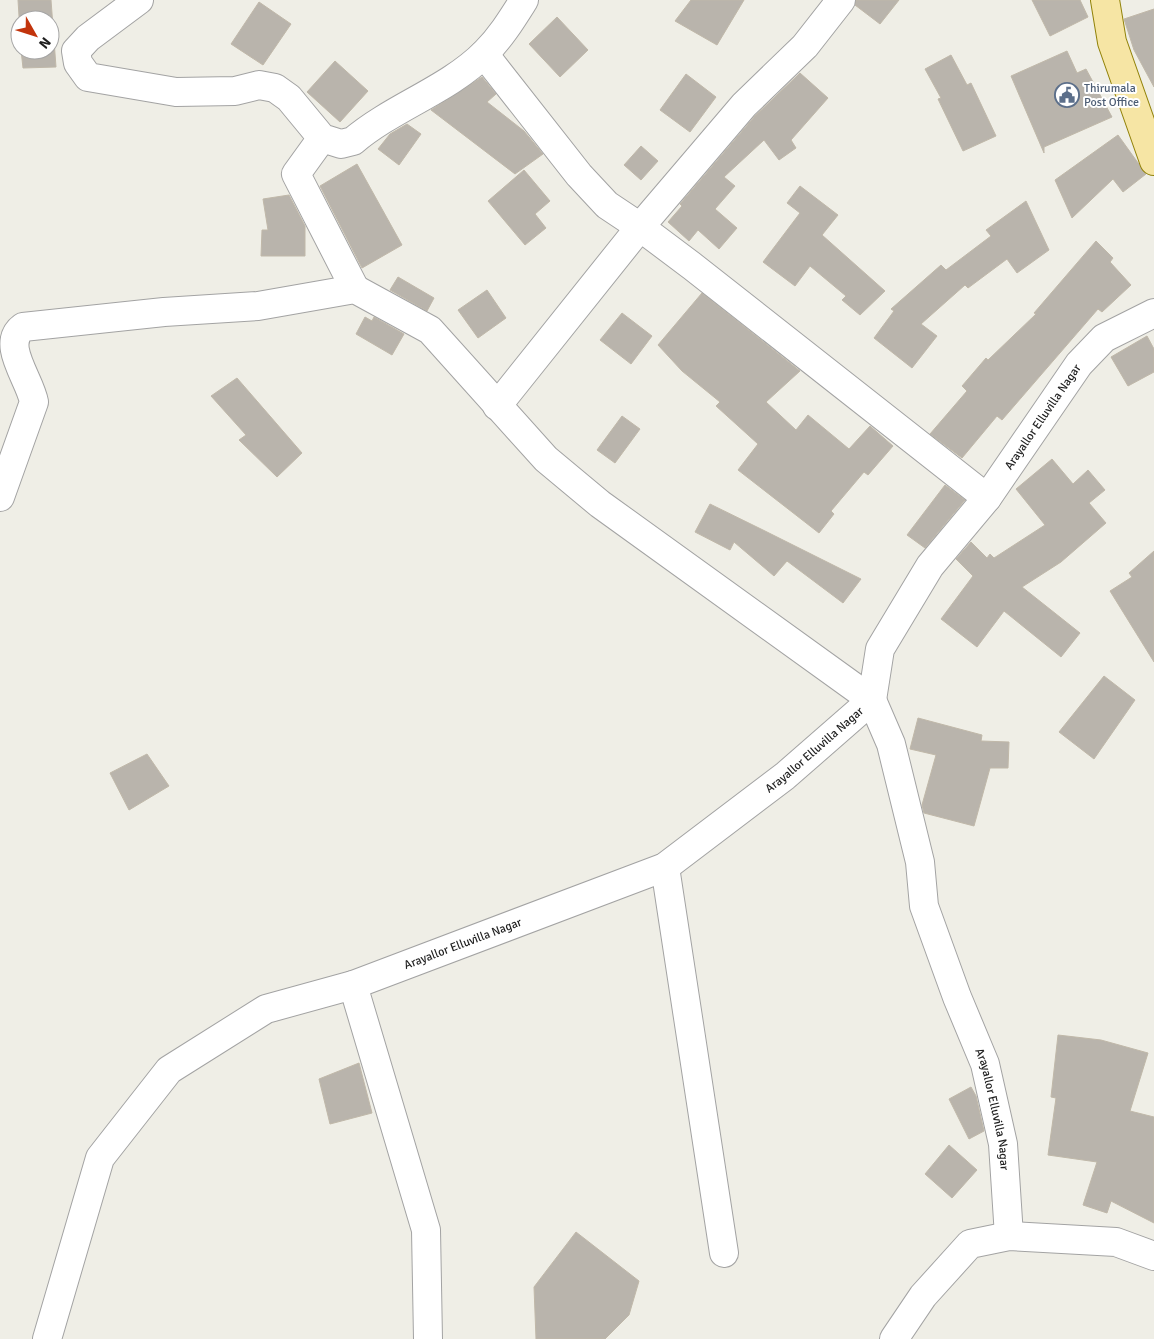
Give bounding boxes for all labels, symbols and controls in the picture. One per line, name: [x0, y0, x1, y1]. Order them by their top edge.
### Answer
north arrow: [10, 10, 60, 60]
text: N: [35, 34, 54, 52]
place label: Thirumala Post Office: [1084, 81, 1139, 110]
public building icon: Thirumala Post Office: [1054, 82, 1080, 108]
street label: Arayallor Elluvilla Nagar: [1001, 361, 1085, 473]
street label: Arayallor Elluvilla Nagar: [762, 703, 867, 796]
street label: Arayallor Elluvilla Nagar: [402, 914, 524, 973]
street label: Arayallor Elluvilla Nagar: [972, 1046, 1012, 1171]

